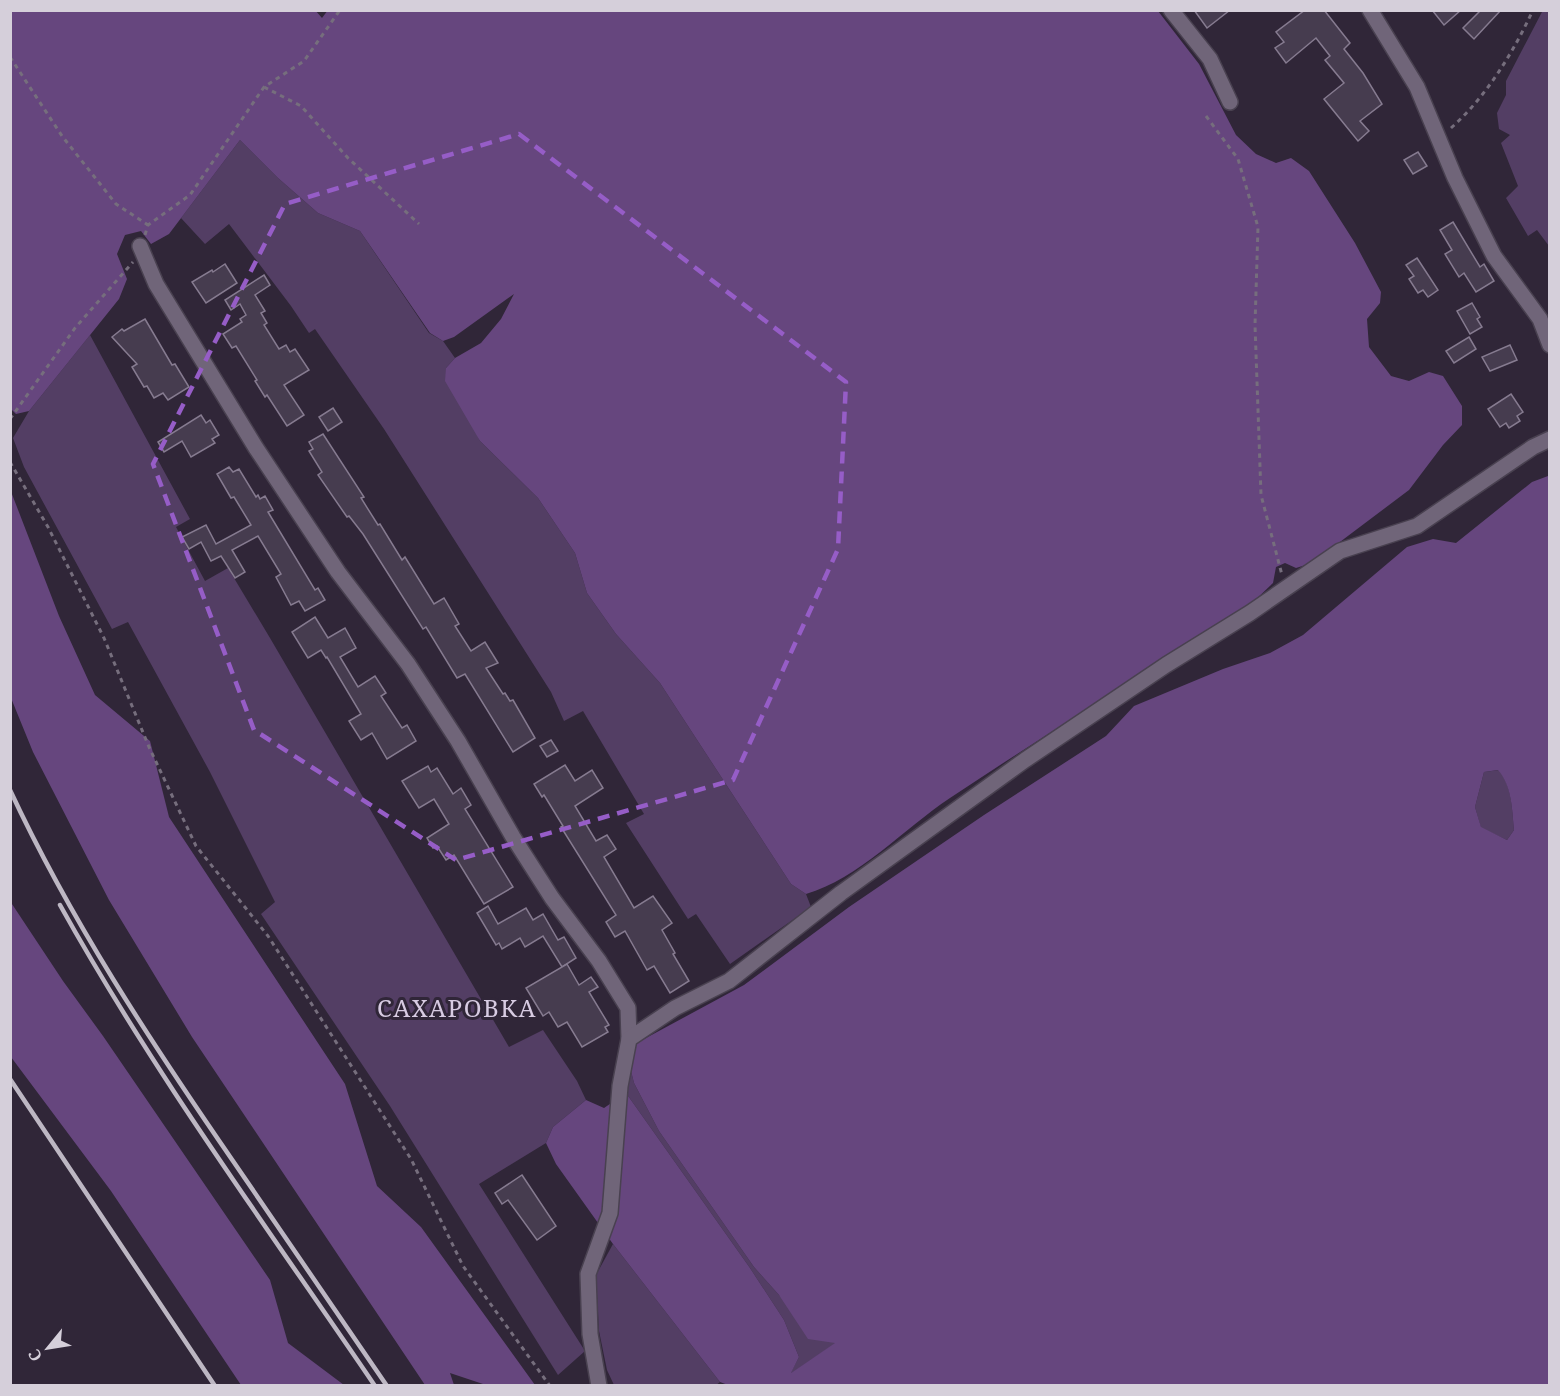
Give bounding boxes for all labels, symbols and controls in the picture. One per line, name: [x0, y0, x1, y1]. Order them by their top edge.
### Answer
district label: САХАРОВКА: [377, 991, 537, 1024]
north arrow: [18, 1318, 78, 1378]
text: С: [23, 1345, 47, 1366]

